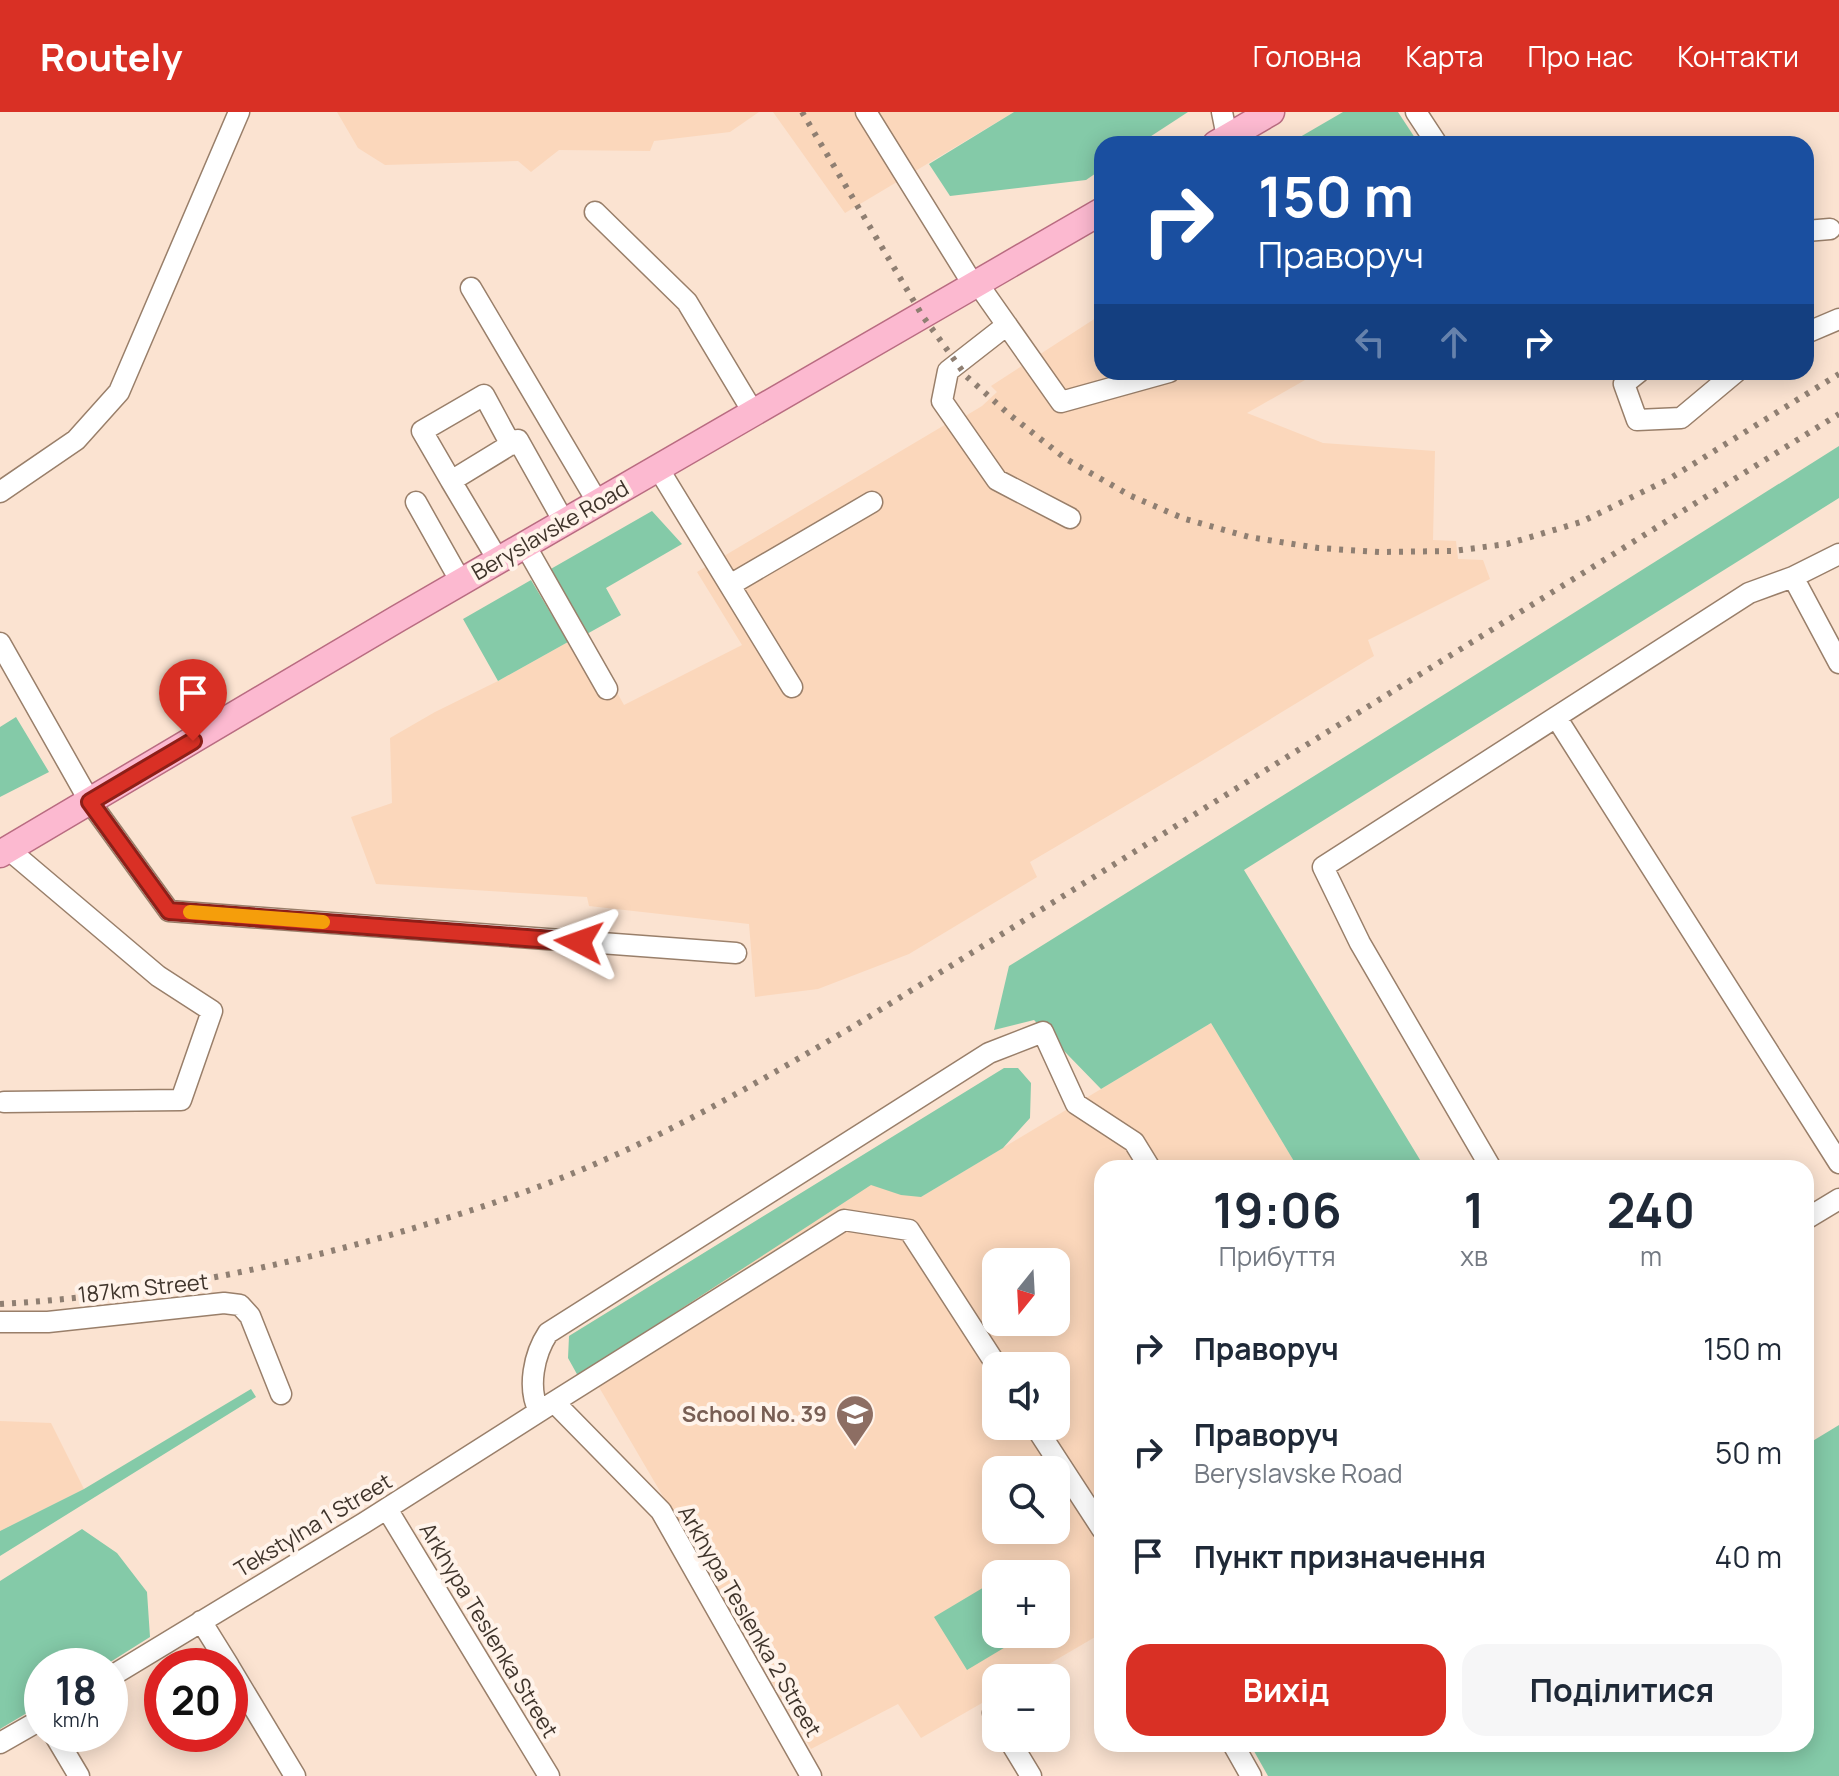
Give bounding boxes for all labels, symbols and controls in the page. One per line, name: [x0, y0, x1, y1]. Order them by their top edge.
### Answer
text: Routely: [40, 30, 183, 82]
text: Головна: [1253, 37, 1362, 75]
text: Карта: [1406, 37, 1484, 75]
text: Про нас: [1528, 37, 1633, 75]
text: Контакти: [1677, 37, 1799, 75]
text: 150 m: [1258, 157, 1414, 234]
icon: right: [1126, 168, 1230, 272]
text: Праворуч: [1258, 230, 1424, 279]
icon: left: [1348, 320, 1392, 364]
icon: ahead: [1432, 320, 1476, 364]
icon: right: [1516, 320, 1560, 364]
street label: Beryslavske Road: [466, 473, 634, 587]
pin: [159, 659, 227, 741]
icon: arrive: [171, 671, 215, 715]
position arrow: [537, 900, 621, 984]
text: 19:06: [1213, 1177, 1342, 1242]
text: 1: [1464, 1177, 1485, 1242]
text: 240: [1607, 1177, 1695, 1242]
text: Прибуття: [1219, 1238, 1336, 1274]
text: хв: [1460, 1238, 1488, 1274]
text: m: [1640, 1238, 1662, 1274]
north arrow: [982, 1248, 1070, 1336]
map controls: [982, 1248, 1070, 1752]
street label: 187km Street: [76, 1266, 210, 1310]
icon: right: [1126, 1326, 1170, 1370]
text: Праворуч: [1194, 1328, 1339, 1369]
text: 150 m: [1703, 1328, 1782, 1369]
button: sound: [982, 1352, 1070, 1440]
school or university icon: School No. 39: [834, 1393, 876, 1448]
place label: School No. 39: [682, 1399, 827, 1429]
text: Праворуч: [1194, 1414, 1339, 1455]
icon: right: [1126, 1430, 1170, 1474]
text: 50 m: [1715, 1432, 1782, 1473]
text: Beryslavske Road: [1194, 1455, 1403, 1491]
button: search: [982, 1456, 1070, 1544]
street label: Tekstylna 1 Street: [229, 1466, 398, 1584]
street label: Arkhypa Teslenka 2 Street: [671, 1500, 829, 1742]
street label: Arkhypa Teslenka Street: [413, 1517, 565, 1743]
icon: arrive: [1126, 1534, 1170, 1578]
text: Пункт призначення: [1194, 1536, 1486, 1577]
text: 40 m: [1715, 1536, 1782, 1577]
button: +: [982, 1560, 1070, 1648]
button: Вихід: [1126, 1644, 1446, 1736]
button: Поділитися: [1462, 1644, 1782, 1736]
speed limit sign: 20: [144, 1648, 248, 1752]
text: 18: [55, 1662, 97, 1717]
button: −: [982, 1664, 1070, 1752]
text: km/h: [53, 1706, 99, 1733]

